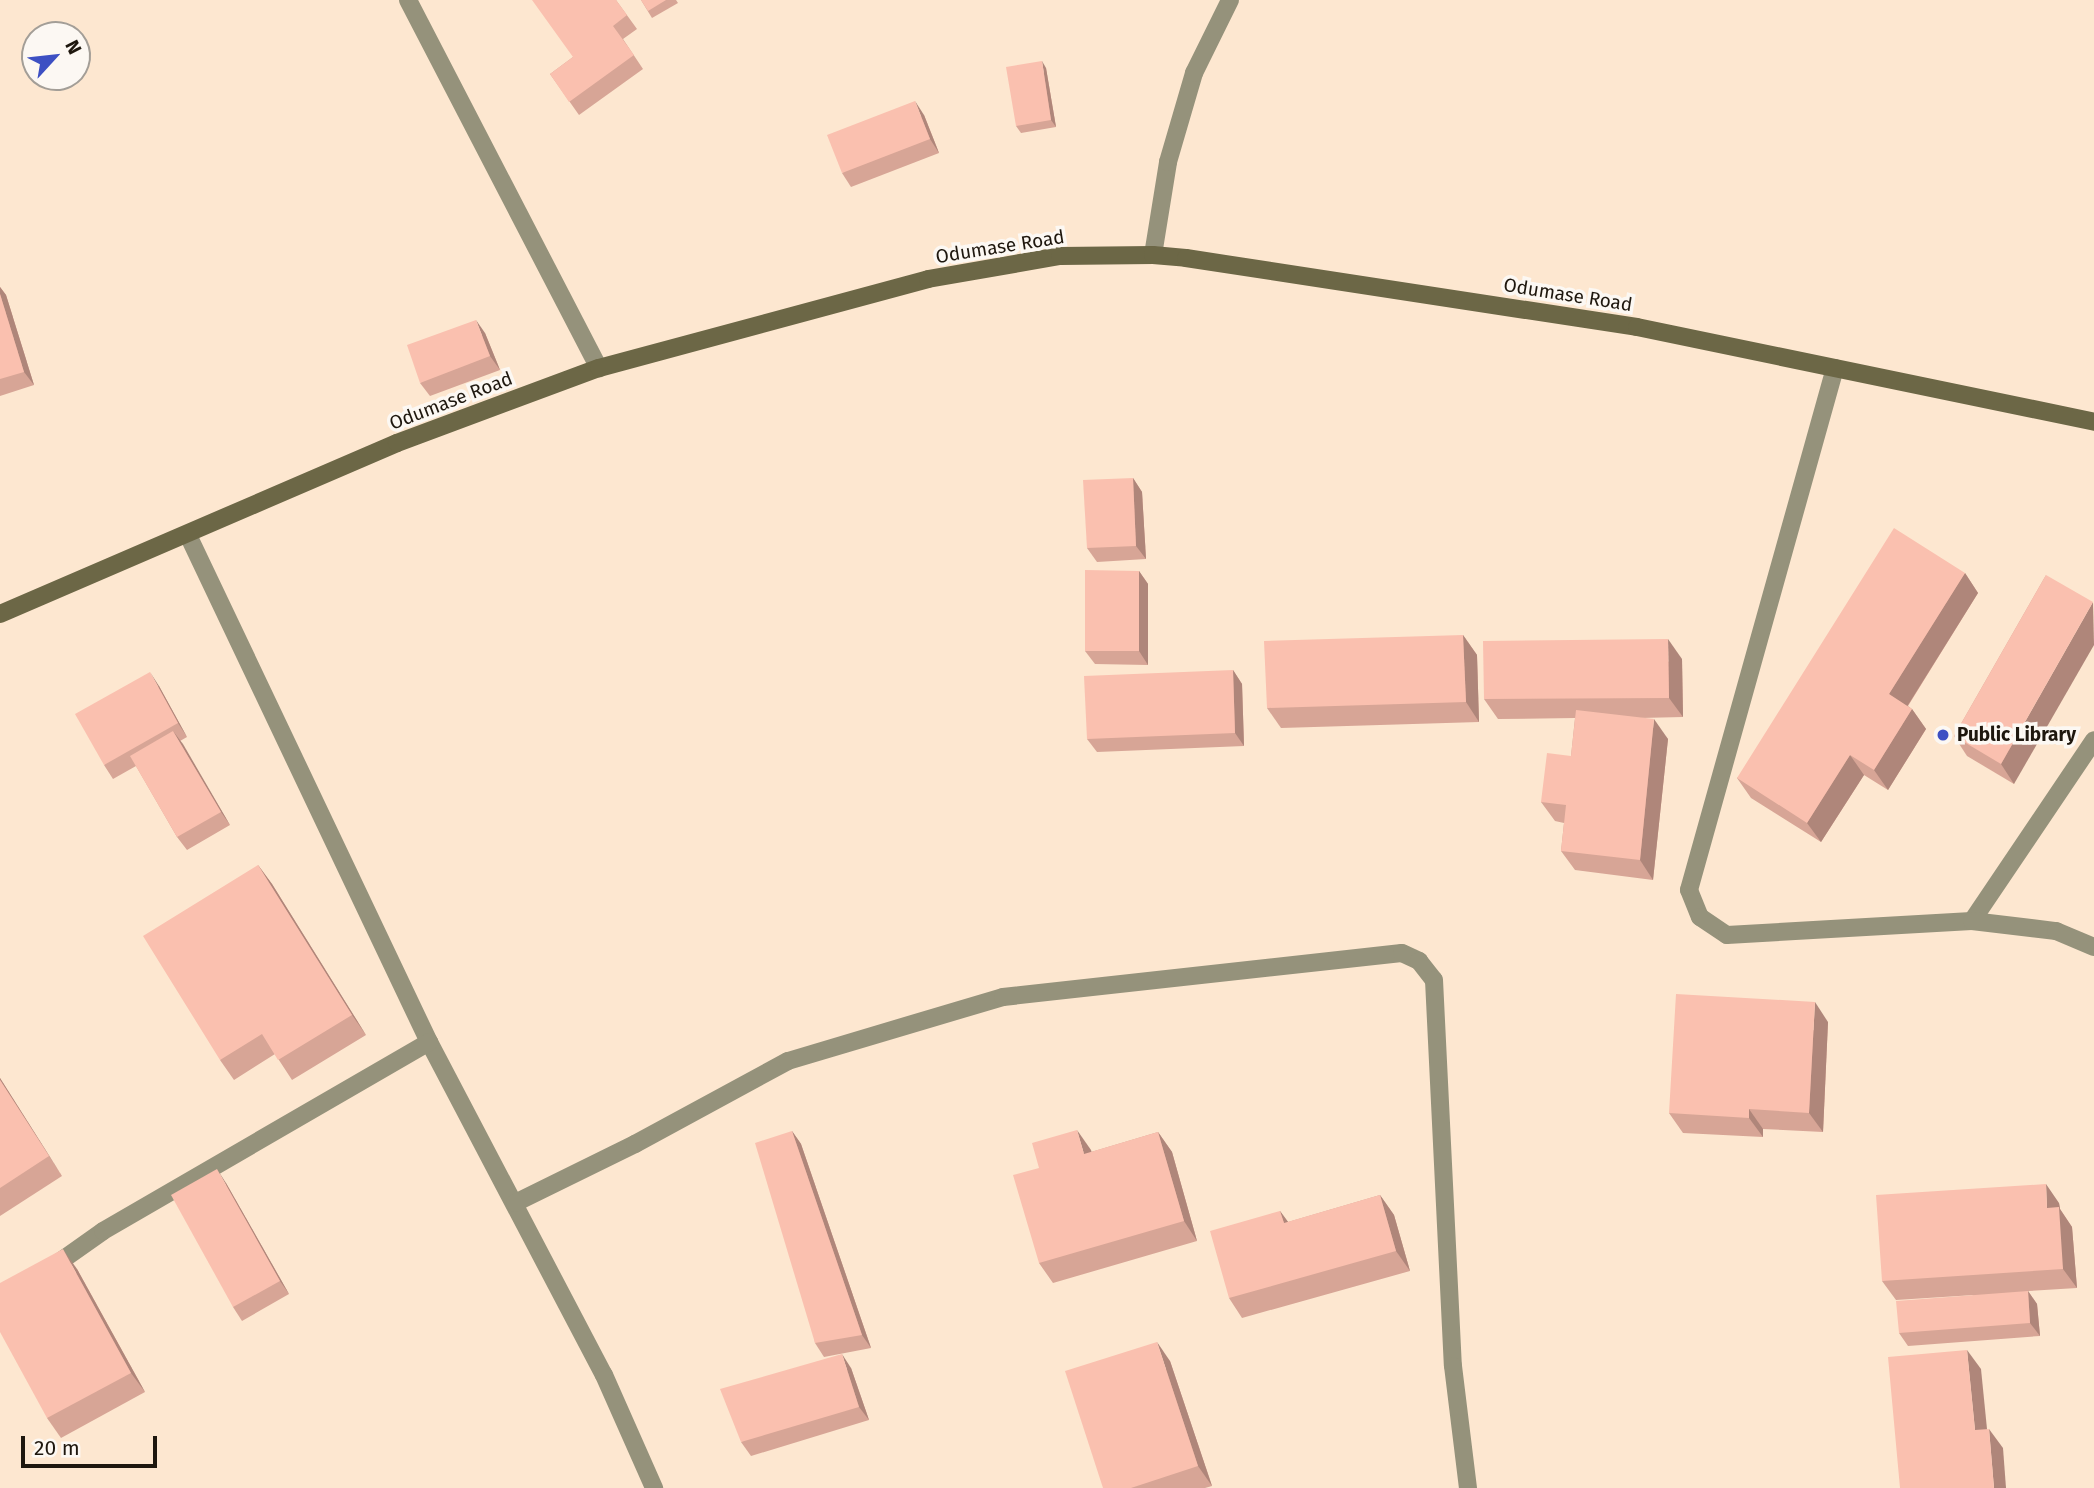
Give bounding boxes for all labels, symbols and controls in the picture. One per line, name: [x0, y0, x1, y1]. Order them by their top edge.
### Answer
north arrow: [21, 21, 91, 91]
text: N: [60, 36, 86, 58]
street label: Odumase Road: [934, 226, 1066, 268]
street label: Odumase Road: [1502, 274, 1634, 316]
street label: Odumase Road: [386, 367, 516, 435]
place label: Public Library: [1957, 724, 2076, 746]
marker: Public Library: [1935, 727, 1951, 743]
scale bar: [24, 1422, 161, 1466]
text: 20 m: [34, 1435, 80, 1461]

